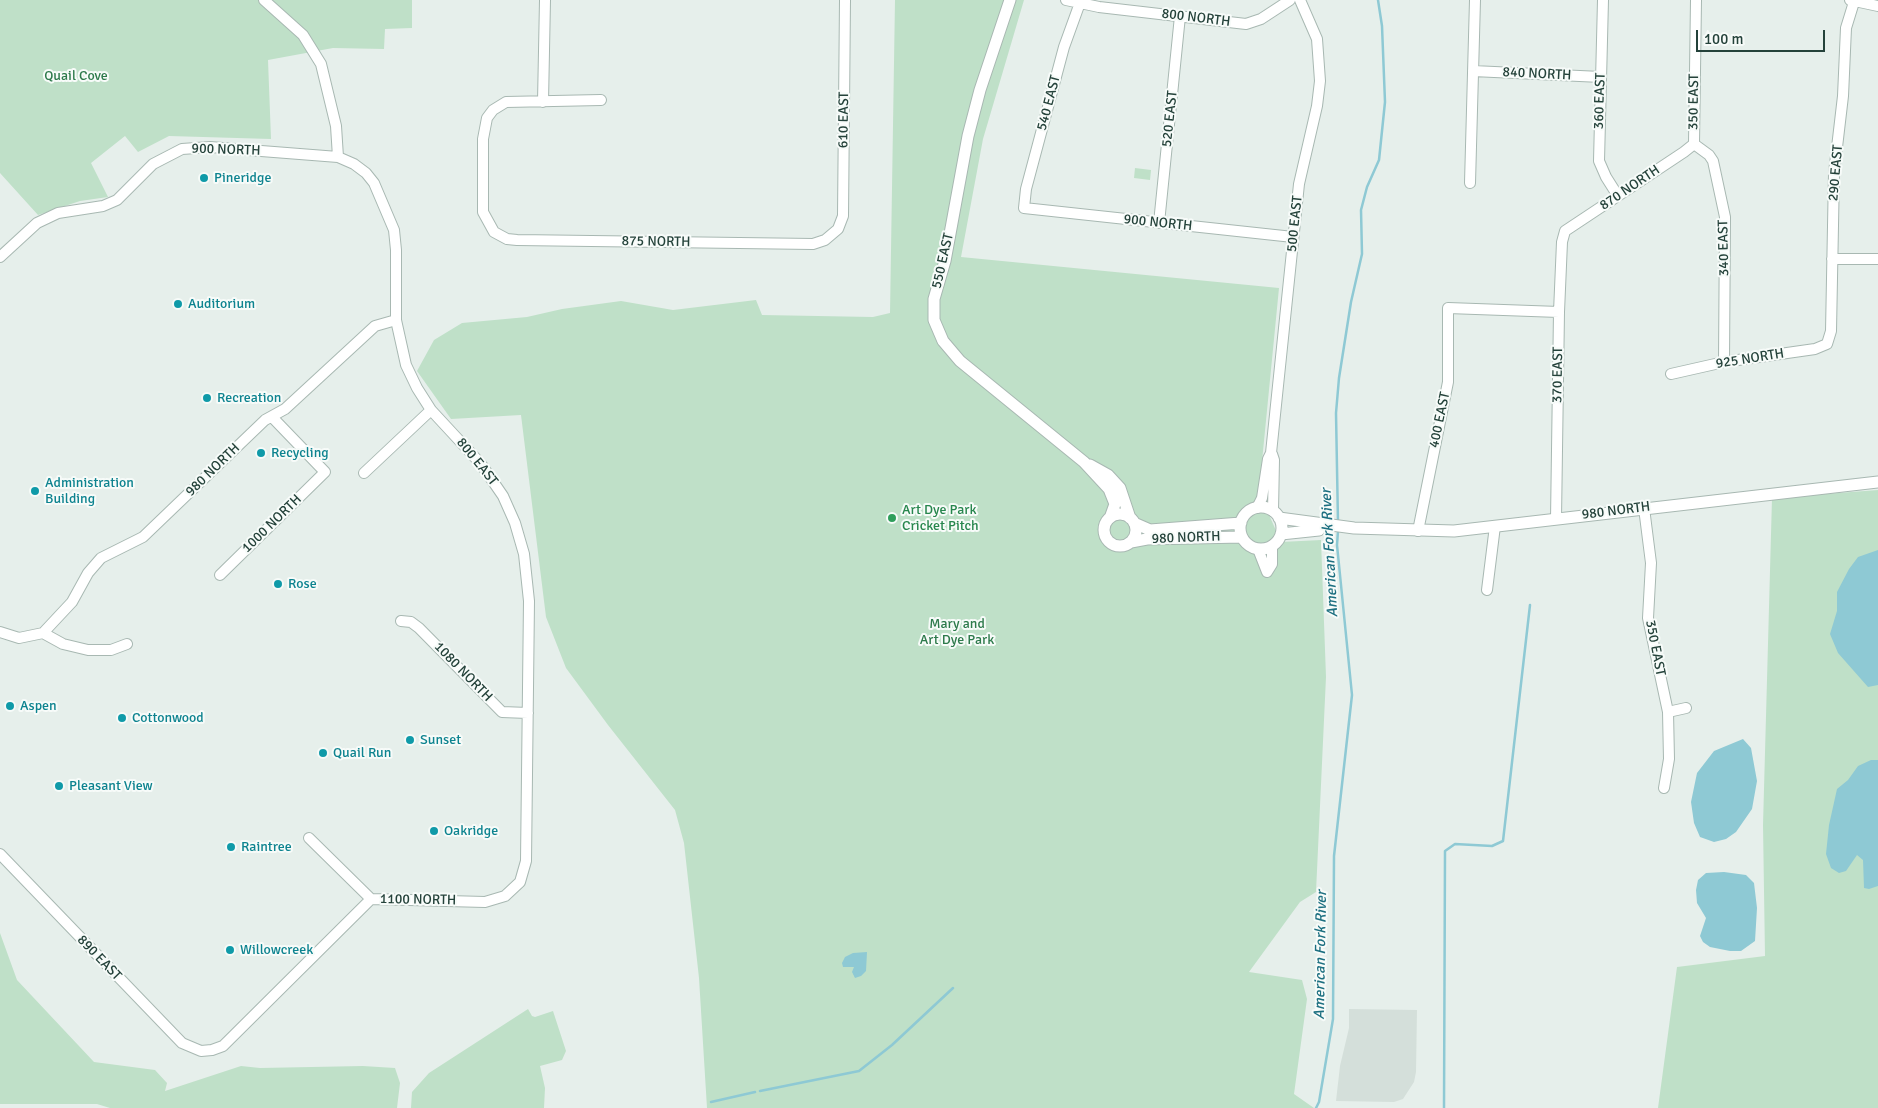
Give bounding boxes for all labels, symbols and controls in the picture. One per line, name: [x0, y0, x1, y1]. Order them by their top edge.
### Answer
street label: 800 NORTH: [1161, 5, 1231, 31]
scale bar: [1698, 20, 1827, 52]
text: 100 m: [1704, 30, 1744, 48]
street label: 840 NORTH: [1502, 64, 1572, 84]
park label: Quail Cove: [44, 68, 108, 84]
street label: 360 EAST: [1591, 72, 1609, 130]
street label: 540 EAST: [1034, 74, 1064, 132]
street label: 350 EAST: [1685, 74, 1703, 130]
street label: 520 EAST: [1159, 90, 1181, 148]
street label: 610 EAST: [835, 92, 853, 148]
street label: 900 NORTH: [191, 140, 261, 160]
street label: 290 EAST: [1825, 144, 1847, 202]
street label: 870 NORTH: [1597, 162, 1663, 214]
place label: Pineridge: [214, 170, 271, 186]
marker: Pineridge: [198, 172, 210, 184]
street label: 500 EAST: [1284, 195, 1306, 253]
street label: 900 NORTH: [1123, 211, 1193, 235]
street label: 340 EAST: [1715, 220, 1733, 276]
street label: 550 EAST: [928, 232, 958, 290]
street label: 875 NORTH: [621, 233, 691, 251]
place label: Auditorium: [188, 296, 255, 312]
marker: Auditorium: [172, 298, 184, 310]
street label: 925 NORTH: [1715, 345, 1785, 373]
street label: 370 EAST: [1549, 347, 1567, 403]
place label: Recreation: [217, 390, 281, 406]
street label: 400 EAST: [1426, 391, 1454, 449]
marker: Recreation: [201, 392, 213, 404]
street label: 800 EAST: [453, 435, 501, 489]
street label: 980 NORTH: [182, 440, 244, 500]
place label: Recycling: [271, 445, 329, 461]
marker: Recycling: [255, 447, 267, 459]
place label: Administration Building: [45, 475, 134, 508]
marker: Administration Building: [29, 485, 41, 497]
water label: American Fork River: [1318, 488, 1342, 618]
street label: 1000 NORTH: [239, 491, 305, 557]
street label: 980 NORTH: [1581, 498, 1651, 524]
place label: Art Dye Park Cricket Pitch: [902, 502, 979, 534]
marker: Art Dye Park Cricket Pitch: [886, 512, 898, 524]
street label: 980 NORTH: [1151, 528, 1221, 548]
place label: Rose: [288, 576, 317, 592]
marker: Rose: [272, 578, 284, 590]
park label: Mary and Art Dye Park: [920, 616, 994, 648]
street label: 350 EAST: [1641, 619, 1669, 677]
street label: 1080 NORTH: [430, 639, 496, 705]
place label: Aspen: [20, 698, 57, 714]
marker: Aspen: [4, 700, 16, 712]
place label: Cottonwood: [132, 710, 204, 726]
marker: Cottonwood: [116, 712, 128, 724]
place label: Sunset: [420, 732, 461, 748]
marker: Sunset: [404, 734, 416, 746]
place label: Quail Run: [333, 745, 391, 761]
marker: Quail Run: [317, 747, 329, 759]
place label: Pleasant View: [69, 778, 153, 794]
marker: Pleasant View: [53, 780, 65, 792]
place label: Oakridge: [444, 823, 498, 839]
marker: Oakridge: [428, 825, 440, 837]
place label: Raintree: [241, 839, 292, 855]
marker: Raintree: [225, 841, 237, 853]
water label: American Fork River: [1311, 890, 1331, 1020]
street label: 1100 NORTH: [380, 891, 456, 909]
street label: 890 EAST: [73, 932, 125, 984]
place label: Willowcreek: [240, 942, 313, 958]
marker: Willowcreek: [224, 944, 236, 956]

